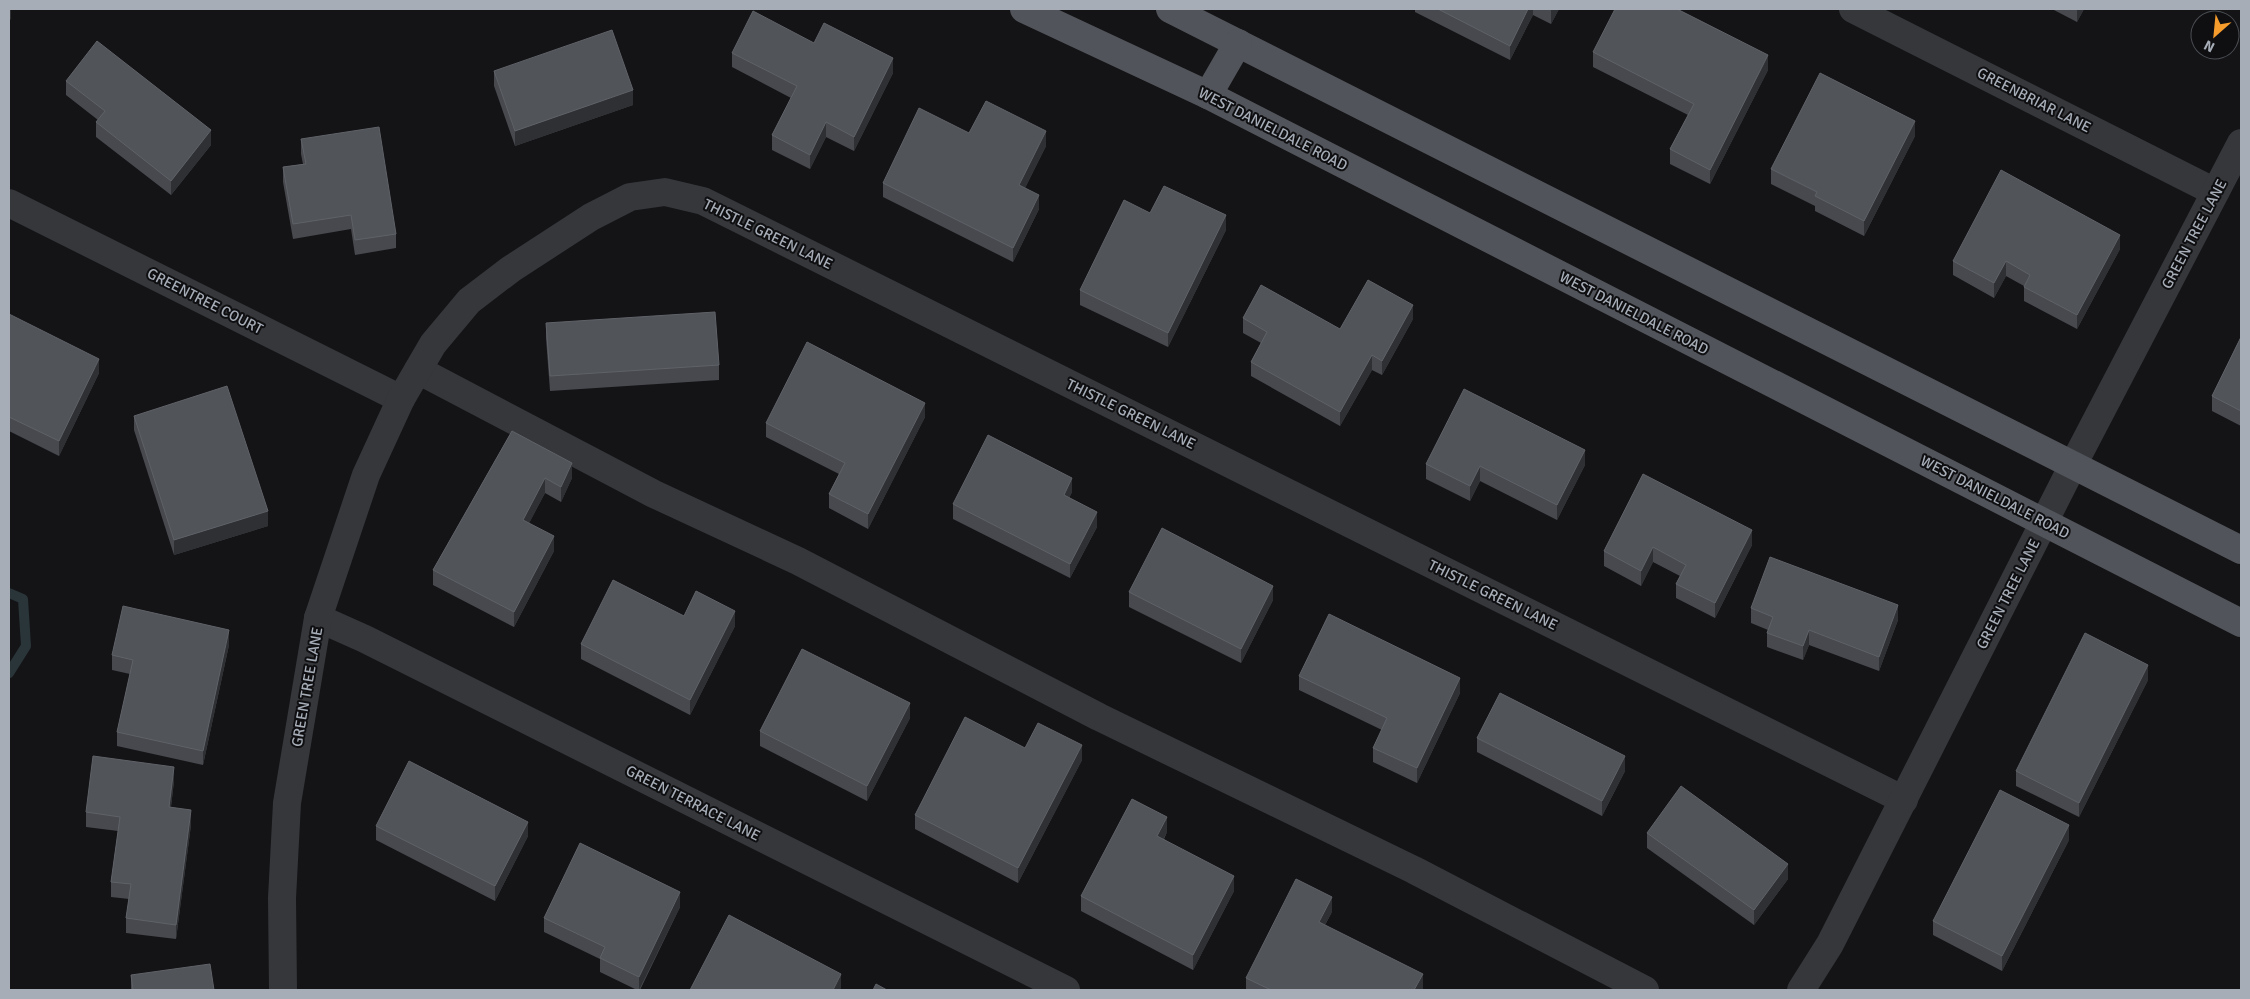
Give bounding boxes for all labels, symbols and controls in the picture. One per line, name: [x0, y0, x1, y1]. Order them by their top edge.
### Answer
north arrow: [2190, 10, 2240, 60]
text: N: [2201, 36, 2218, 56]
street label: GREENBRIAR LANE: [1974, 64, 2094, 136]
street label: WEST DANIELDALE ROAD: [1195, 84, 1351, 174]
street label: GREEN TREE LANE: [2158, 176, 2230, 292]
street label: THISTLE GREEN LANE: [701, 195, 835, 273]
street label: GREENTREE COURT: [144, 264, 266, 338]
street label: WEST DANIELDALE ROAD: [1556, 268, 1712, 358]
street label: THISTLE GREEN LANE: [1064, 375, 1198, 453]
street label: WEST DANIELDALE ROAD: [1917, 452, 2073, 542]
street label: GREEN TREE LANE: [1972, 536, 2044, 652]
street label: THISTLE GREEN LANE: [1426, 556, 1560, 634]
street label: GREEN TREE LANE: [288, 626, 326, 748]
street label: GREEN TERRACE LANE: [623, 761, 763, 845]

